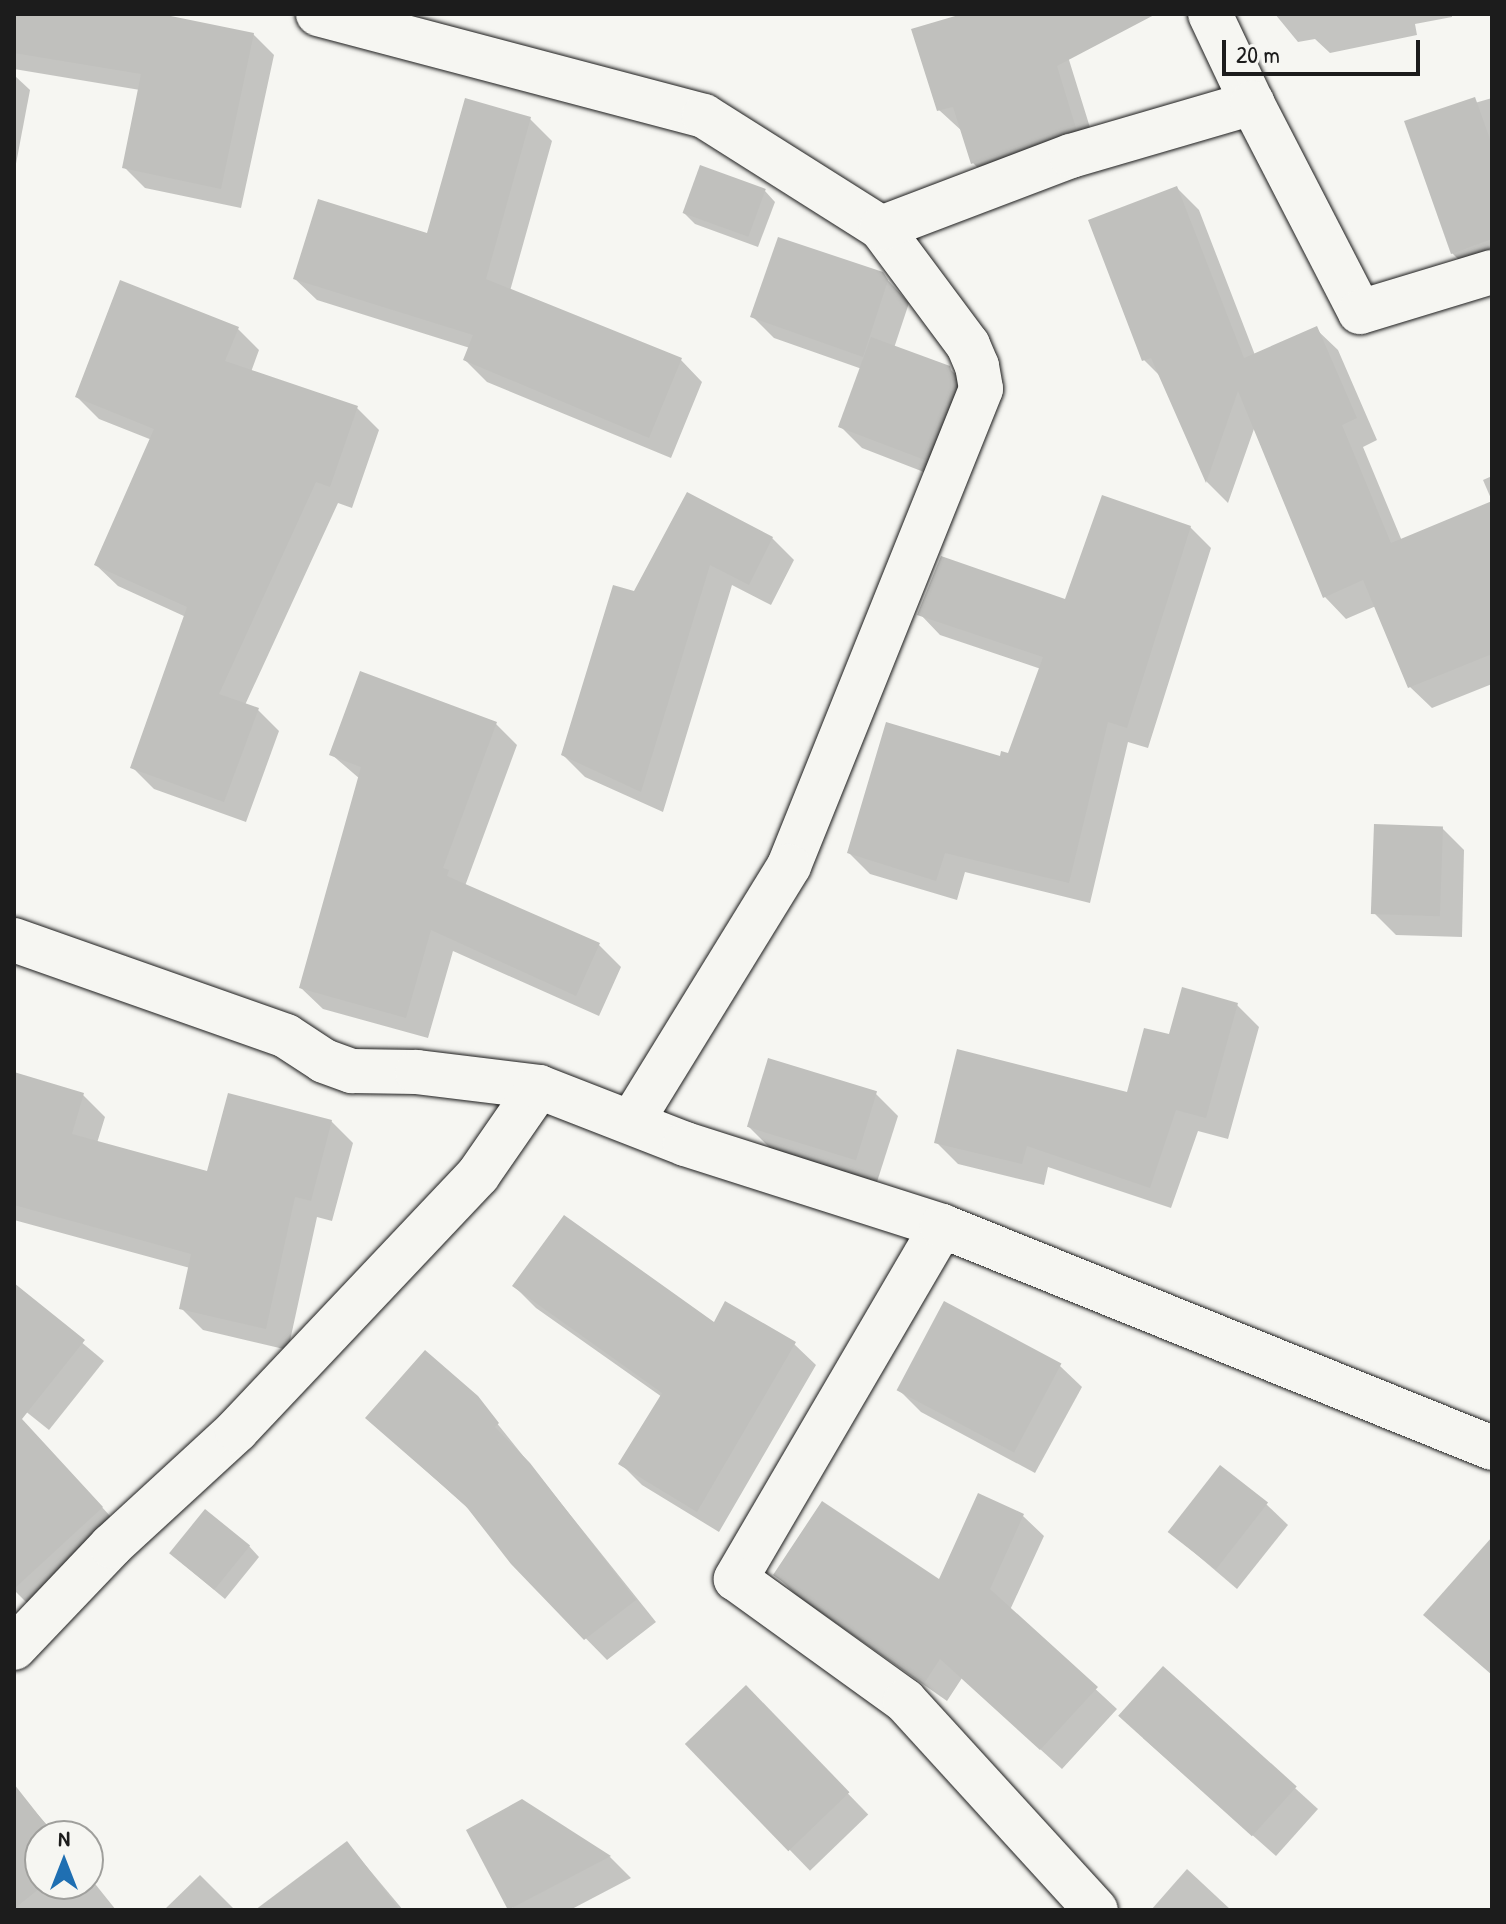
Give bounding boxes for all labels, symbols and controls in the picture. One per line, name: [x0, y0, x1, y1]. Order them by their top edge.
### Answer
scale bar: [1226, 24, 1424, 74]
text: 20 m: [1236, 38, 1280, 70]
north arrow: [24, 1820, 104, 1900]
text: N: [58, 1823, 70, 1853]

